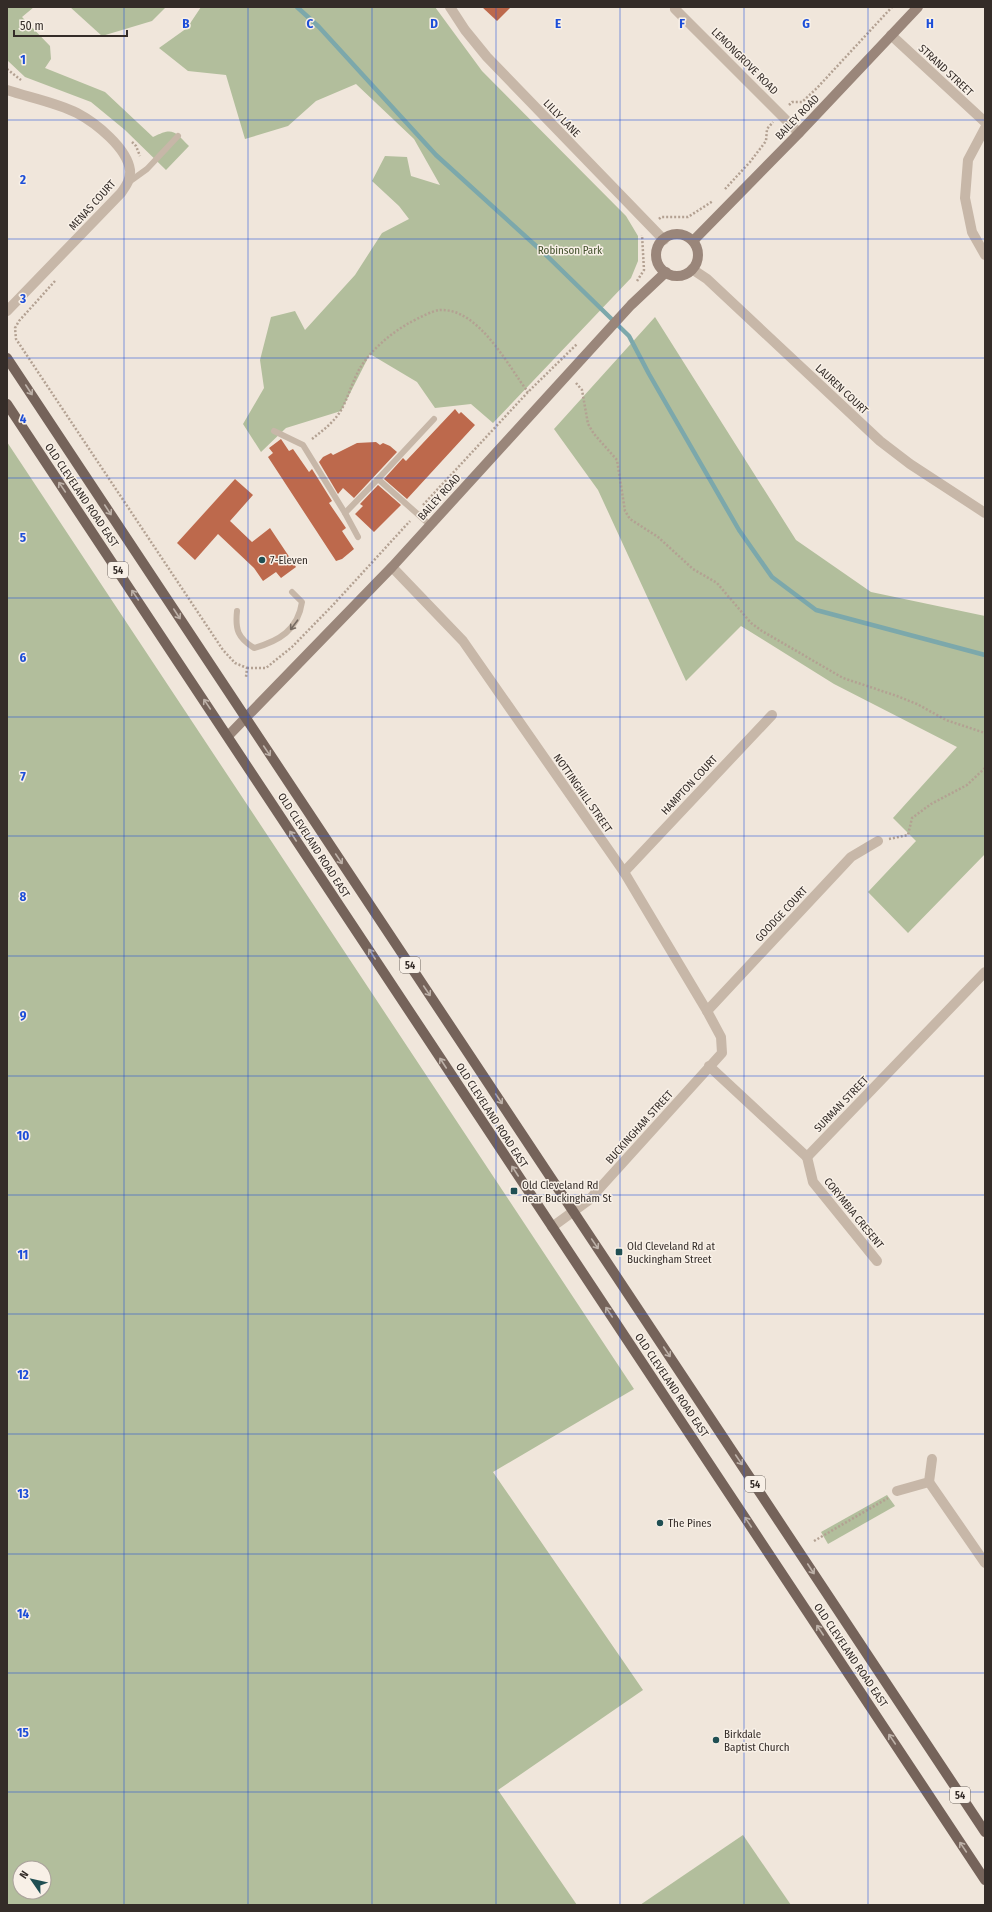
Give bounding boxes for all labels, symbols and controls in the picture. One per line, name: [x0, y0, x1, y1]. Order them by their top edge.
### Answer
scale bar: [14, 12, 127, 38]
text: B: [182, 16, 190, 31]
text: C: [307, 16, 314, 31]
text: D: [430, 16, 438, 31]
text: E: [555, 16, 561, 31]
text: F: [679, 16, 685, 31]
text: G: [802, 16, 810, 31]
text: H: [926, 16, 934, 31]
text: 50 m: [20, 19, 44, 33]
street label: LEMONGROVE ROAD: [709, 25, 781, 97]
street label: STRAND STREET: [916, 42, 976, 99]
text: 1: [20, 52, 26, 67]
street label: BAILEY ROAD: [773, 92, 822, 143]
street label: LILLY LANE: [541, 97, 583, 140]
text: 2: [19, 172, 26, 187]
street label: MENAS COURT: [66, 177, 119, 233]
park label: Robinson Park: [538, 244, 603, 257]
text: 3: [19, 291, 26, 306]
street label: LAUREN COURT: [813, 362, 871, 418]
one-way arrow: [25, 384, 33, 396]
text: 4: [20, 411, 27, 426]
street label: OLD CLEVELAND ROAD EAST: [42, 441, 122, 550]
street label: BAILEY ROAD: [415, 472, 463, 523]
one-way arrow: [58, 481, 66, 493]
one-way arrow: [104, 504, 112, 515]
text: 5: [20, 530, 26, 545]
place label: 7-Eleven: [270, 554, 308, 567]
marker: 7-Eleven: [257, 555, 267, 565]
road number: 54: [108, 562, 128, 578]
one-way arrow: [130, 590, 139, 601]
one-way arrow: [173, 609, 182, 620]
one-way arrow: [289, 619, 298, 630]
text: 6: [20, 650, 27, 665]
one-way arrow: [203, 698, 211, 709]
one-way arrow: [263, 745, 271, 756]
street label: NOTTINGHILL STREET: [551, 752, 615, 836]
street label: HAMPTON COURT: [659, 752, 721, 818]
text: 7: [20, 769, 26, 784]
street label: OLD CLEVELAND ROAD EAST: [275, 791, 353, 901]
one-way arrow: [289, 830, 298, 841]
one-way arrow: [336, 853, 344, 865]
street label: GOODGE COURT: [753, 884, 811, 944]
text: 8: [20, 889, 27, 904]
one-way arrow: [368, 949, 376, 960]
road number: 54: [400, 957, 420, 973]
one-way arrow: [423, 985, 431, 996]
text: 9: [20, 1008, 27, 1023]
one-way arrow: [439, 1057, 447, 1069]
street label: OLD CLEVELAND ROAD EAST: [453, 1061, 531, 1171]
street label: SURMAN STREET: [811, 1073, 872, 1135]
street label: BUCKINGHAM STREET: [603, 1087, 676, 1167]
one-way arrow: [495, 1093, 503, 1104]
text: 10: [17, 1128, 29, 1143]
one-way arrow: [511, 1166, 519, 1177]
street label: CORYMBIA CRESENT: [821, 1175, 887, 1252]
place label: Old Cleveland Rd near Buckingham St: [522, 1179, 612, 1205]
marker: Old Cleveland Rd near Buckingham St: [509, 1186, 519, 1196]
one-way arrow: [591, 1238, 599, 1249]
place label: Old Cleveland Rd at Buckingham Street: [627, 1240, 715, 1266]
text: 11: [18, 1247, 28, 1262]
marker: Old Cleveland Rd at Buckingham Street: [614, 1247, 624, 1257]
one-way arrow: [604, 1306, 612, 1318]
street label: OLD CLEVELAND ROAD EAST: [632, 1331, 712, 1440]
one-way arrow: [663, 1346, 671, 1357]
text: 12: [17, 1367, 29, 1382]
one-way arrow: [735, 1455, 743, 1466]
road number: 54: [745, 1476, 765, 1492]
text: 13: [17, 1486, 29, 1501]
place label: The Pines: [668, 1517, 712, 1530]
one-way arrow: [744, 1517, 752, 1528]
marker: The Pines: [655, 1518, 665, 1528]
one-way arrow: [807, 1563, 815, 1574]
street label: OLD CLEVELAND ROAD EAST: [811, 1601, 891, 1710]
text: 14: [17, 1606, 29, 1621]
one-way arrow: [816, 1625, 824, 1636]
text: 15: [17, 1725, 29, 1740]
place label: Birkdale Baptist Church: [724, 1728, 790, 1754]
one-way arrow: [888, 1734, 896, 1745]
marker: Birkdale Baptist Church: [711, 1735, 721, 1745]
road number: 54: [950, 1787, 970, 1803]
one-way arrow: [959, 1841, 967, 1853]
north arrow: [12, 1860, 52, 1900]
text: N: [17, 1868, 31, 1881]

